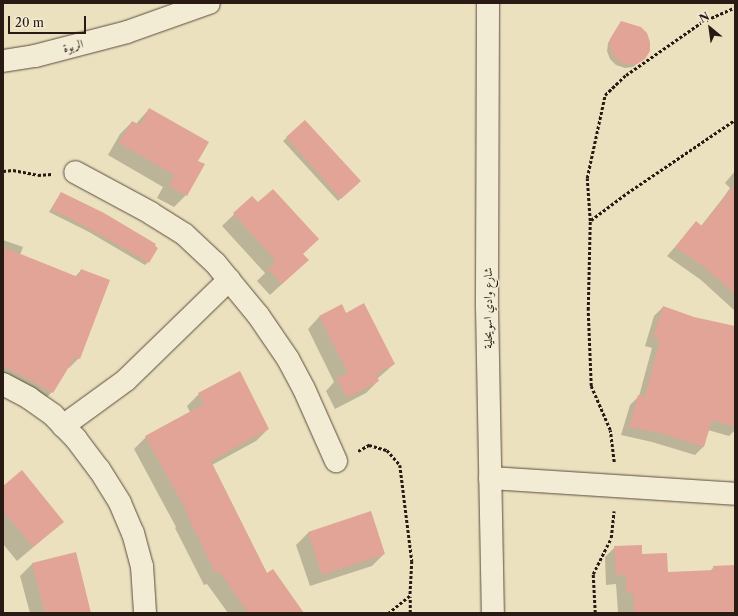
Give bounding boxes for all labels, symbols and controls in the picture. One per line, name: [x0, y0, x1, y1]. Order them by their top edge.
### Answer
scale bar: [10, 8, 88, 34]
north arrow: [690, 8, 730, 48]
text: N: [697, 9, 712, 26]
text: 20 m: [15, 15, 44, 30]
street label: الربوة: [61, 36, 85, 56]
street label: شارع وادي اسويحلية: [481, 267, 495, 349]

